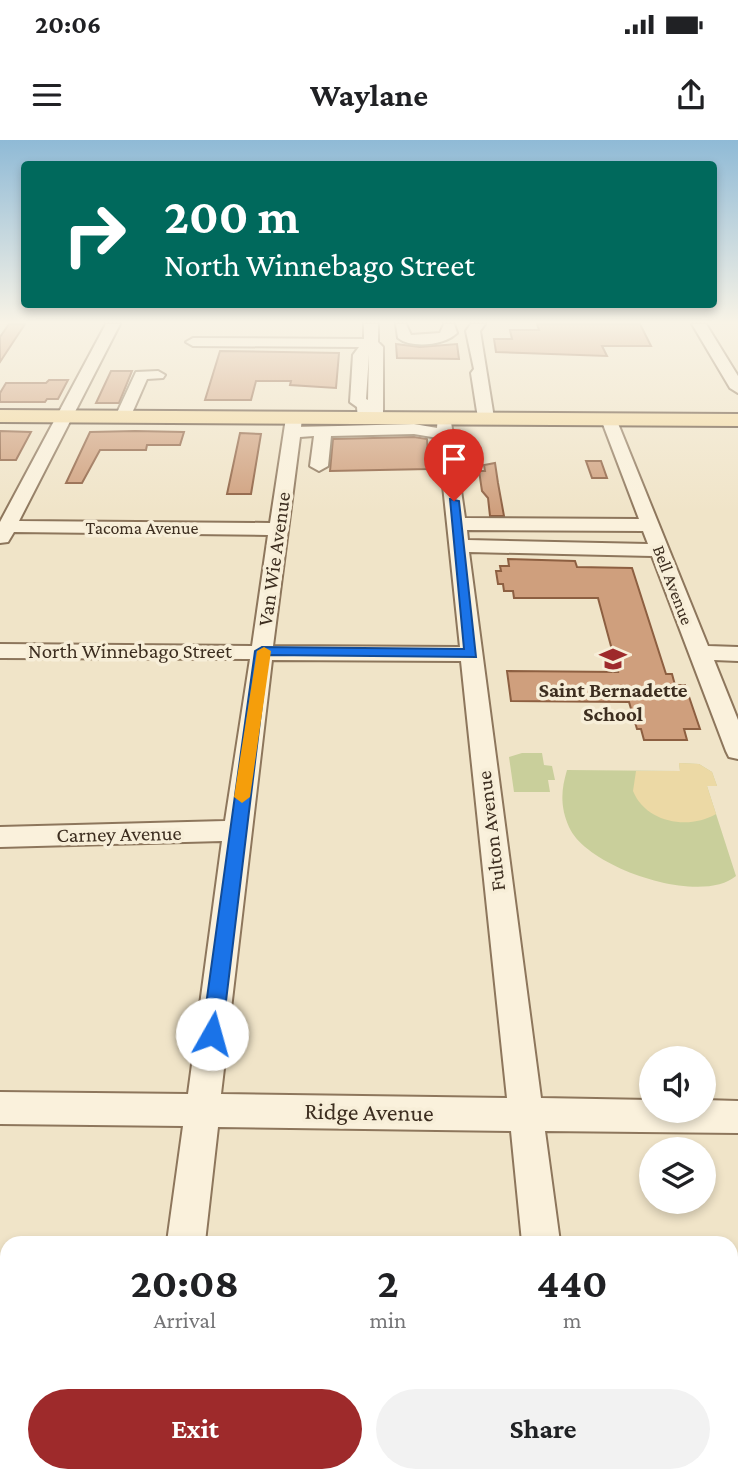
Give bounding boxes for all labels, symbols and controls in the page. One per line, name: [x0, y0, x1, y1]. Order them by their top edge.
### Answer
text: 20:06: [35, 10, 101, 39]
icon: menu: [28, 76, 66, 114]
icon: share: [672, 76, 710, 114]
text: Waylane: [310, 77, 428, 113]
icon: right: [49, 189, 140, 280]
text: 200 m: [164, 189, 299, 244]
text: North Winnebago Street: [164, 247, 475, 283]
pin: [424, 429, 484, 501]
icon: arrive: [435, 440, 473, 478]
street label: Van Wie Avenue: [253, 490, 295, 628]
street label: Tacoma Avenue: [85, 518, 199, 538]
street label: Bell Avenue: [649, 542, 697, 628]
street label: North Winnebago Street: [28, 639, 233, 663]
school or university icon: Saint Bernadette School: [598, 644, 628, 674]
place label: Saint Bernadette School: [538, 678, 688, 726]
street label: Fulton Avenue: [472, 769, 510, 893]
street label: Carney Avenue: [56, 821, 182, 847]
position arrow: [175, 997, 249, 1071]
map controls: [639, 1046, 716, 1214]
button: sound: [639, 1046, 716, 1123]
street label: Ridge Avenue: [304, 1097, 434, 1126]
button: layers: [639, 1137, 716, 1214]
text: 20:08: [130, 1259, 239, 1306]
text: 2: [377, 1259, 399, 1306]
text: 440: [537, 1259, 608, 1306]
text: Arrival: [153, 1307, 216, 1333]
text: min: [369, 1307, 406, 1333]
text: m: [563, 1307, 581, 1333]
button: Exit: [28, 1389, 362, 1469]
button: Share: [376, 1389, 710, 1469]

